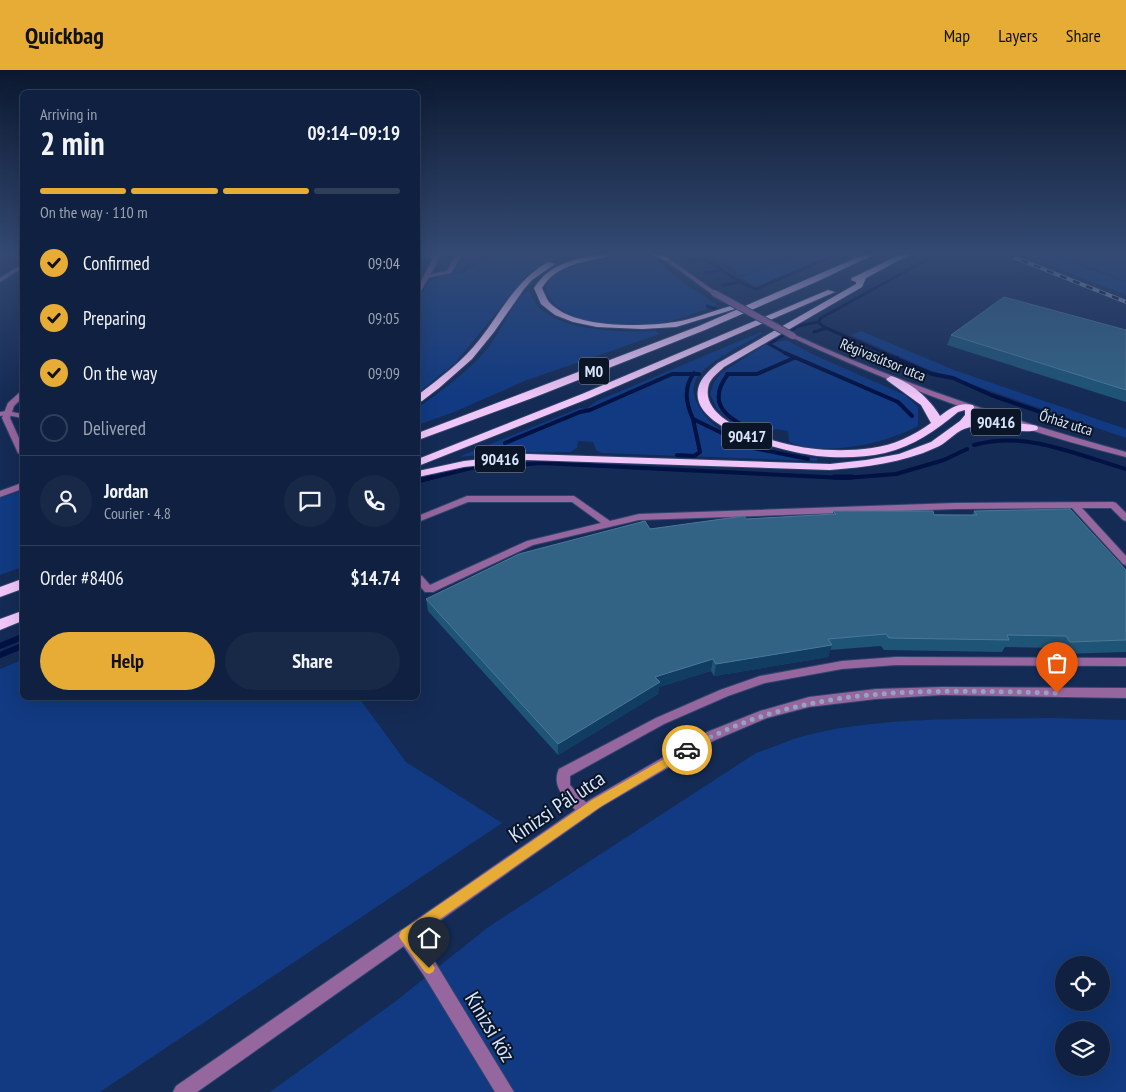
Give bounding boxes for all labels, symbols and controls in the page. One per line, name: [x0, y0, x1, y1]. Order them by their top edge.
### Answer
text: Quickbag: [25, 20, 104, 51]
text: Map: [944, 24, 970, 47]
text: Layers: [998, 24, 1038, 47]
text: Share: [1066, 24, 1101, 47]
text: Arriving in: [40, 104, 97, 124]
text: 09:14–09:19: [307, 121, 400, 145]
text: 2 min: [40, 122, 105, 164]
text: On the way · 110 m: [40, 202, 148, 222]
icon: check: [40, 249, 68, 277]
text: Confirmed: [83, 251, 150, 275]
text: 09:04: [368, 253, 400, 273]
icon: check: [40, 304, 68, 332]
text: Preparing: [83, 306, 146, 330]
text: 09:05: [368, 308, 400, 328]
street label: Régivasútsor utca: [838, 334, 929, 385]
road number: M0: [579, 358, 609, 384]
icon: check: [40, 359, 68, 387]
text: On the way: [83, 361, 157, 385]
text: 09:09: [368, 363, 400, 383]
street label: Őrház utca: [1037, 405, 1095, 440]
road number: 90416: [971, 408, 1021, 436]
text: Delivered: [83, 416, 146, 440]
road number: 90417: [722, 422, 772, 450]
road number: 90416: [475, 446, 525, 472]
button: person: [40, 475, 92, 527]
button: chat: [284, 475, 336, 527]
button: phone: [348, 475, 400, 527]
text: Jordan: [104, 479, 148, 503]
text: Courier · 4.8: [104, 503, 171, 523]
text: Order #8406: [40, 566, 124, 590]
text: $14.74: [351, 566, 400, 590]
button: Help: [40, 632, 215, 690]
button: Share: [225, 632, 400, 690]
pin: [1036, 642, 1078, 693]
icon: bag: [1043, 649, 1071, 677]
courier: [662, 725, 712, 775]
icon: car: [673, 736, 701, 764]
street label: Kinizsi Pál utca: [504, 765, 610, 849]
pin: [408, 917, 450, 968]
icon: home: [415, 924, 443, 952]
map controls: [1055, 956, 1110, 1076]
button: locate: [1055, 956, 1110, 1011]
street label: Kinizsi köz: [459, 987, 522, 1067]
button: layers: [1055, 1021, 1110, 1076]

